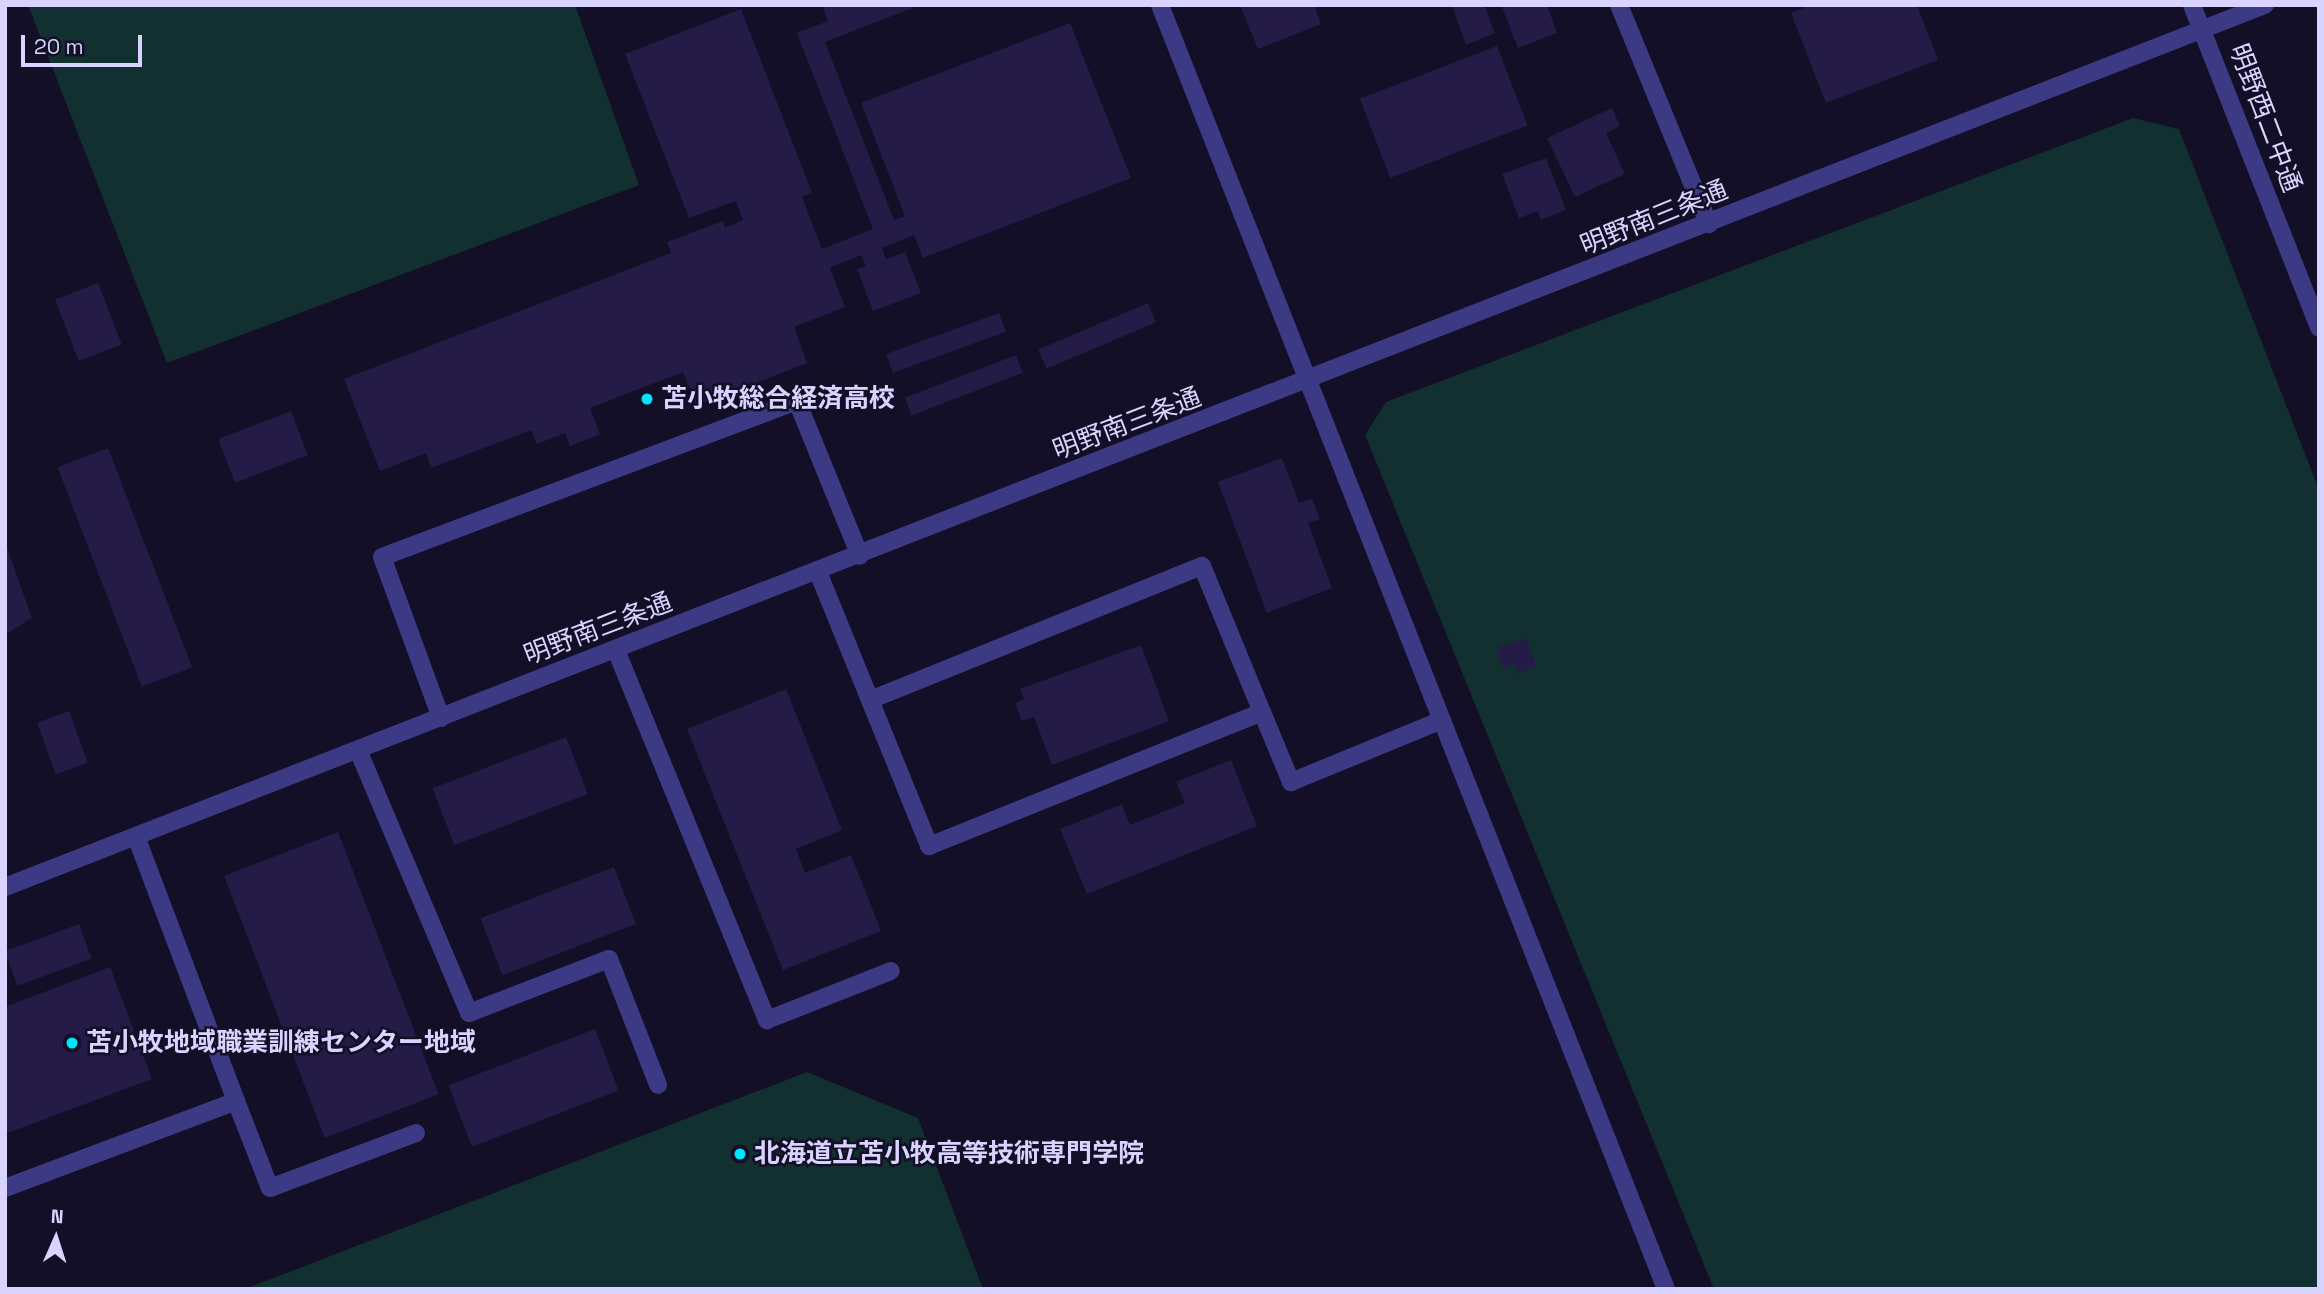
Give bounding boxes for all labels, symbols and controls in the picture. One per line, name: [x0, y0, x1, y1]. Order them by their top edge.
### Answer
scale bar: [24, 21, 145, 65]
text: 20 m: [34, 33, 84, 60]
street label: 明野西二中通: [2222, 40, 2308, 196]
street label: 明野南三条通: [1576, 174, 1732, 262]
street label: 明野南三条通: [1049, 381, 1205, 467]
place label: 苫小牧総合経済高校: [661, 383, 895, 415]
marker: 苫小牧総合経済高校: [639, 391, 655, 407]
street label: 明野南三条通: [520, 586, 676, 672]
place label: 苫小牧地域職業訓練センター地域: [86, 1027, 476, 1059]
marker: 苫小牧地域職業訓練センター地域: [64, 1035, 80, 1051]
place label: 北海道立苫小牧高等技術専門学院: [754, 1138, 1144, 1170]
marker: 北海道立苫小牧高等技術専門学院: [732, 1146, 748, 1162]
north arrow: [21, 1203, 91, 1273]
text: N: [50, 1204, 64, 1229]

